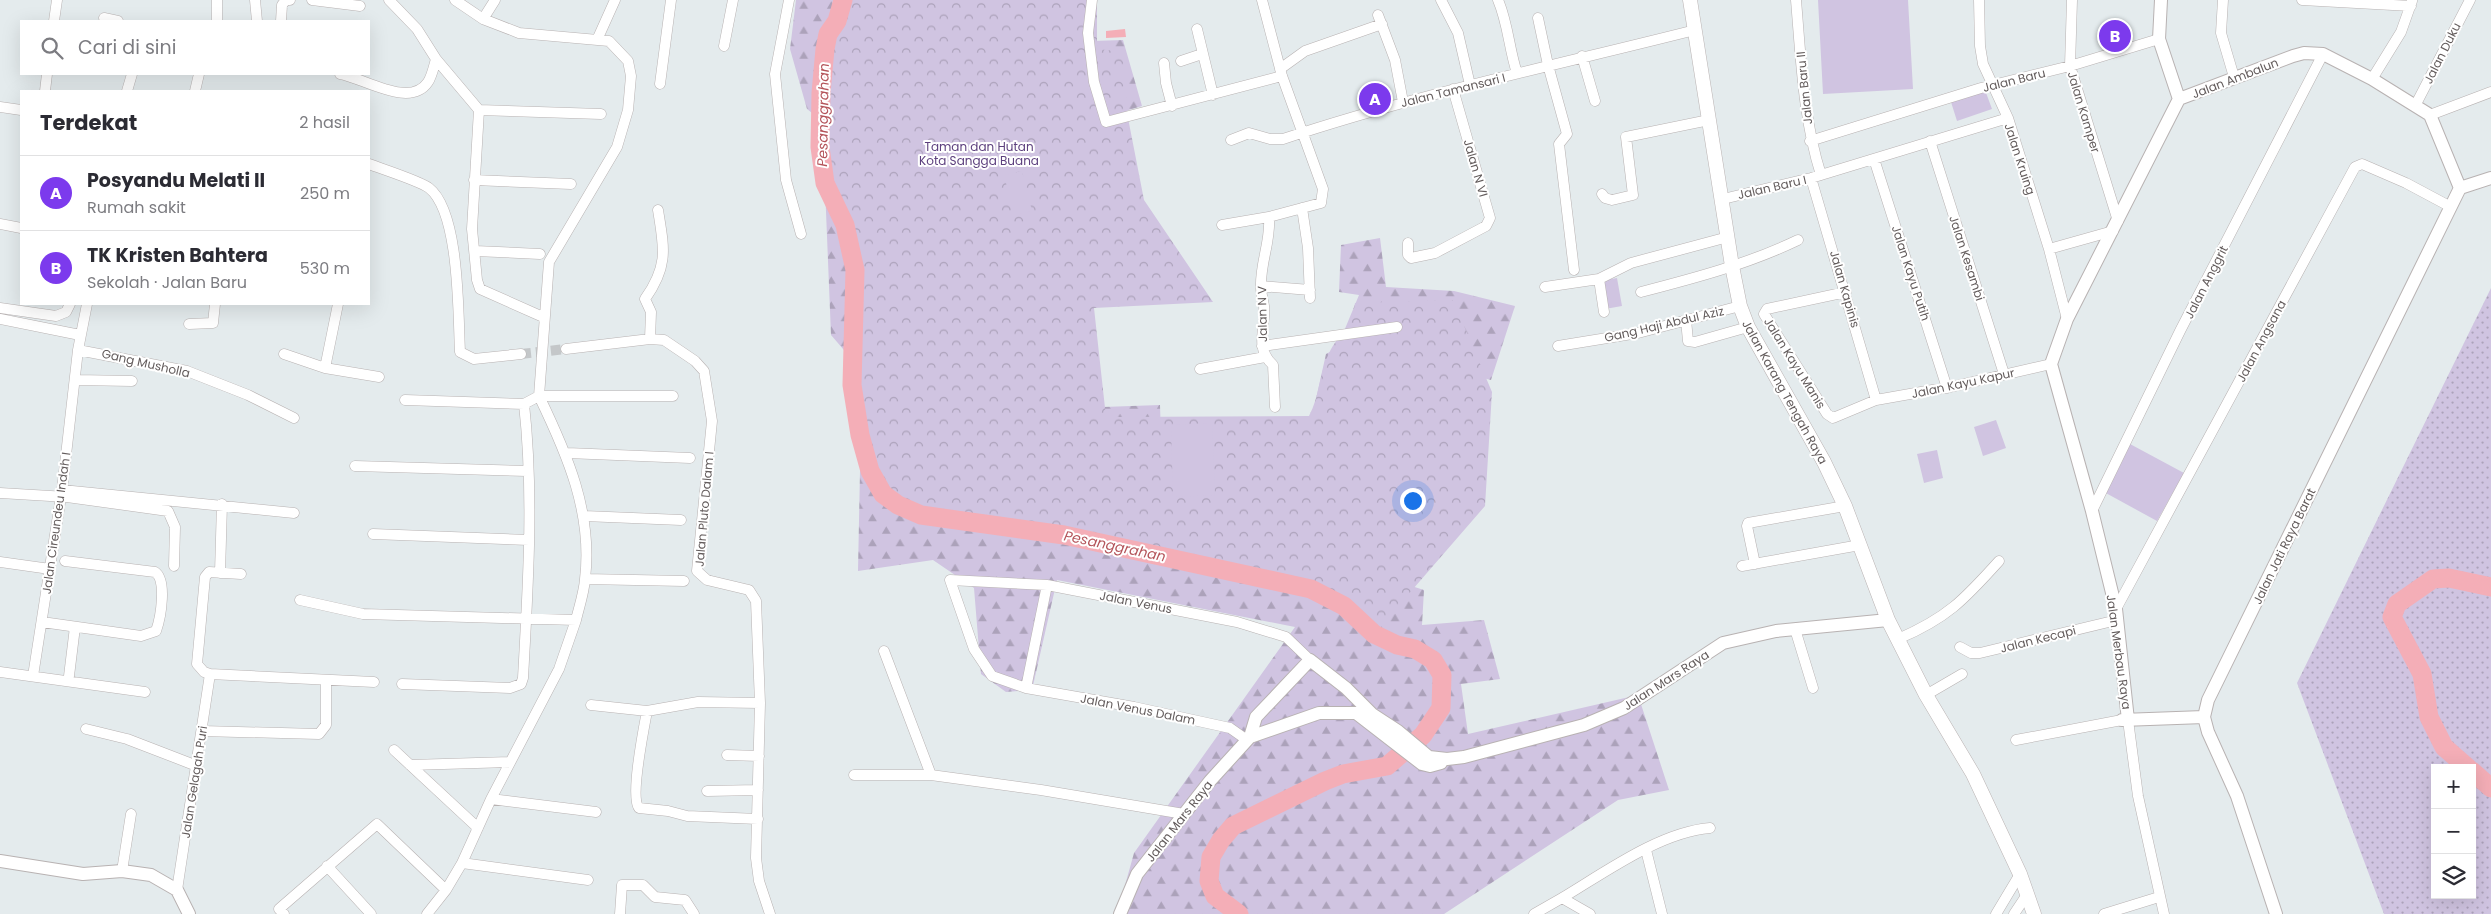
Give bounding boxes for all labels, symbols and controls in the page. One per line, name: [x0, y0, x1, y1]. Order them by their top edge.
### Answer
pin: B: [2099, 17, 2131, 55]
search box: [20, 20, 370, 75]
street label: Jalan Duku: [2419, 20, 2465, 86]
icon: search: [38, 34, 66, 62]
text: Cari di sini: [78, 34, 176, 61]
street label: Jalan Baru II: [1792, 51, 1816, 125]
street label: Jalan Ambalun: [2189, 54, 2281, 102]
water label: Pesanggrahan: [812, 63, 834, 167]
street label: Jalan Baru: [1981, 64, 2047, 96]
street label: Jalan Tamansari I: [1399, 69, 1507, 111]
street label: Jalan Kamper: [2064, 69, 2105, 155]
pin: A: [1359, 80, 1391, 118]
text: Terdekat: [40, 108, 137, 137]
text: 2 hasil: [299, 111, 350, 134]
street label: Jalan Kruing: [2000, 121, 2040, 197]
street label: Jalan N VI: [1460, 137, 1492, 199]
park label: Taman dan Hutan Kota Sangga Buana: [919, 138, 1039, 169]
text: Posyandu Melati II: [87, 167, 265, 194]
street label: Jalan Baru I: [1736, 171, 1808, 203]
text: A: [50, 182, 62, 205]
text: 250 m: [300, 182, 350, 205]
text: Rumah sakit: [87, 196, 186, 219]
street label: Jalan Kesambi: [1945, 213, 1989, 303]
street label: Jalan Kayu Putih: [1888, 223, 1934, 323]
text: TK Kristen Bahtera: [87, 242, 268, 269]
street label: Jalan Anggrit: [2180, 242, 2232, 322]
street label: Jalan Kapinis: [1826, 248, 1864, 330]
text: B: [51, 257, 61, 280]
text: 530 m: [300, 257, 350, 280]
text: Sekolah · Jalan Baru: [87, 271, 247, 294]
street label: Jalan N V: [1253, 286, 1271, 342]
street label: Jalan Angsana: [2232, 297, 2290, 385]
street label: Gang Haji Abdul Aziz: [1603, 302, 1725, 346]
street label: Jalan Kayu Manis: [1760, 314, 1830, 412]
street label: Jalan Karang Tengah Raya: [1738, 317, 1832, 467]
street label: Gang Musholla: [100, 345, 192, 381]
street label: Jalan Kayu Kapur: [1910, 364, 2017, 402]
street label: Jalan Cireundeu Indah I: [38, 451, 74, 595]
street label: Jalan Pluto Dalam I: [691, 451, 718, 567]
street label: Jalan Jati Raya Barat: [2248, 485, 2320, 607]
your location: [1400, 488, 1426, 514]
water label: Pesanggrahan: [1062, 525, 1168, 567]
street label: Jalan Venus: [1098, 587, 1174, 617]
street label: Jalan Merbau Raya: [2103, 593, 2135, 711]
street label: Jalan Kecapi: [1998, 621, 2078, 657]
street label: Jalan Mars Raya: [1620, 646, 1712, 714]
street label: Jalan Venus Dalam: [1079, 690, 1197, 728]
street label: Jalan Gelagah Puri: [177, 725, 211, 839]
map controls: [2431, 764, 2476, 899]
button: +: [2431, 764, 2476, 809]
street label: Jalan Mars Raya: [1142, 777, 1216, 865]
button: −: [2431, 809, 2476, 854]
button: layers: [2431, 854, 2476, 899]

